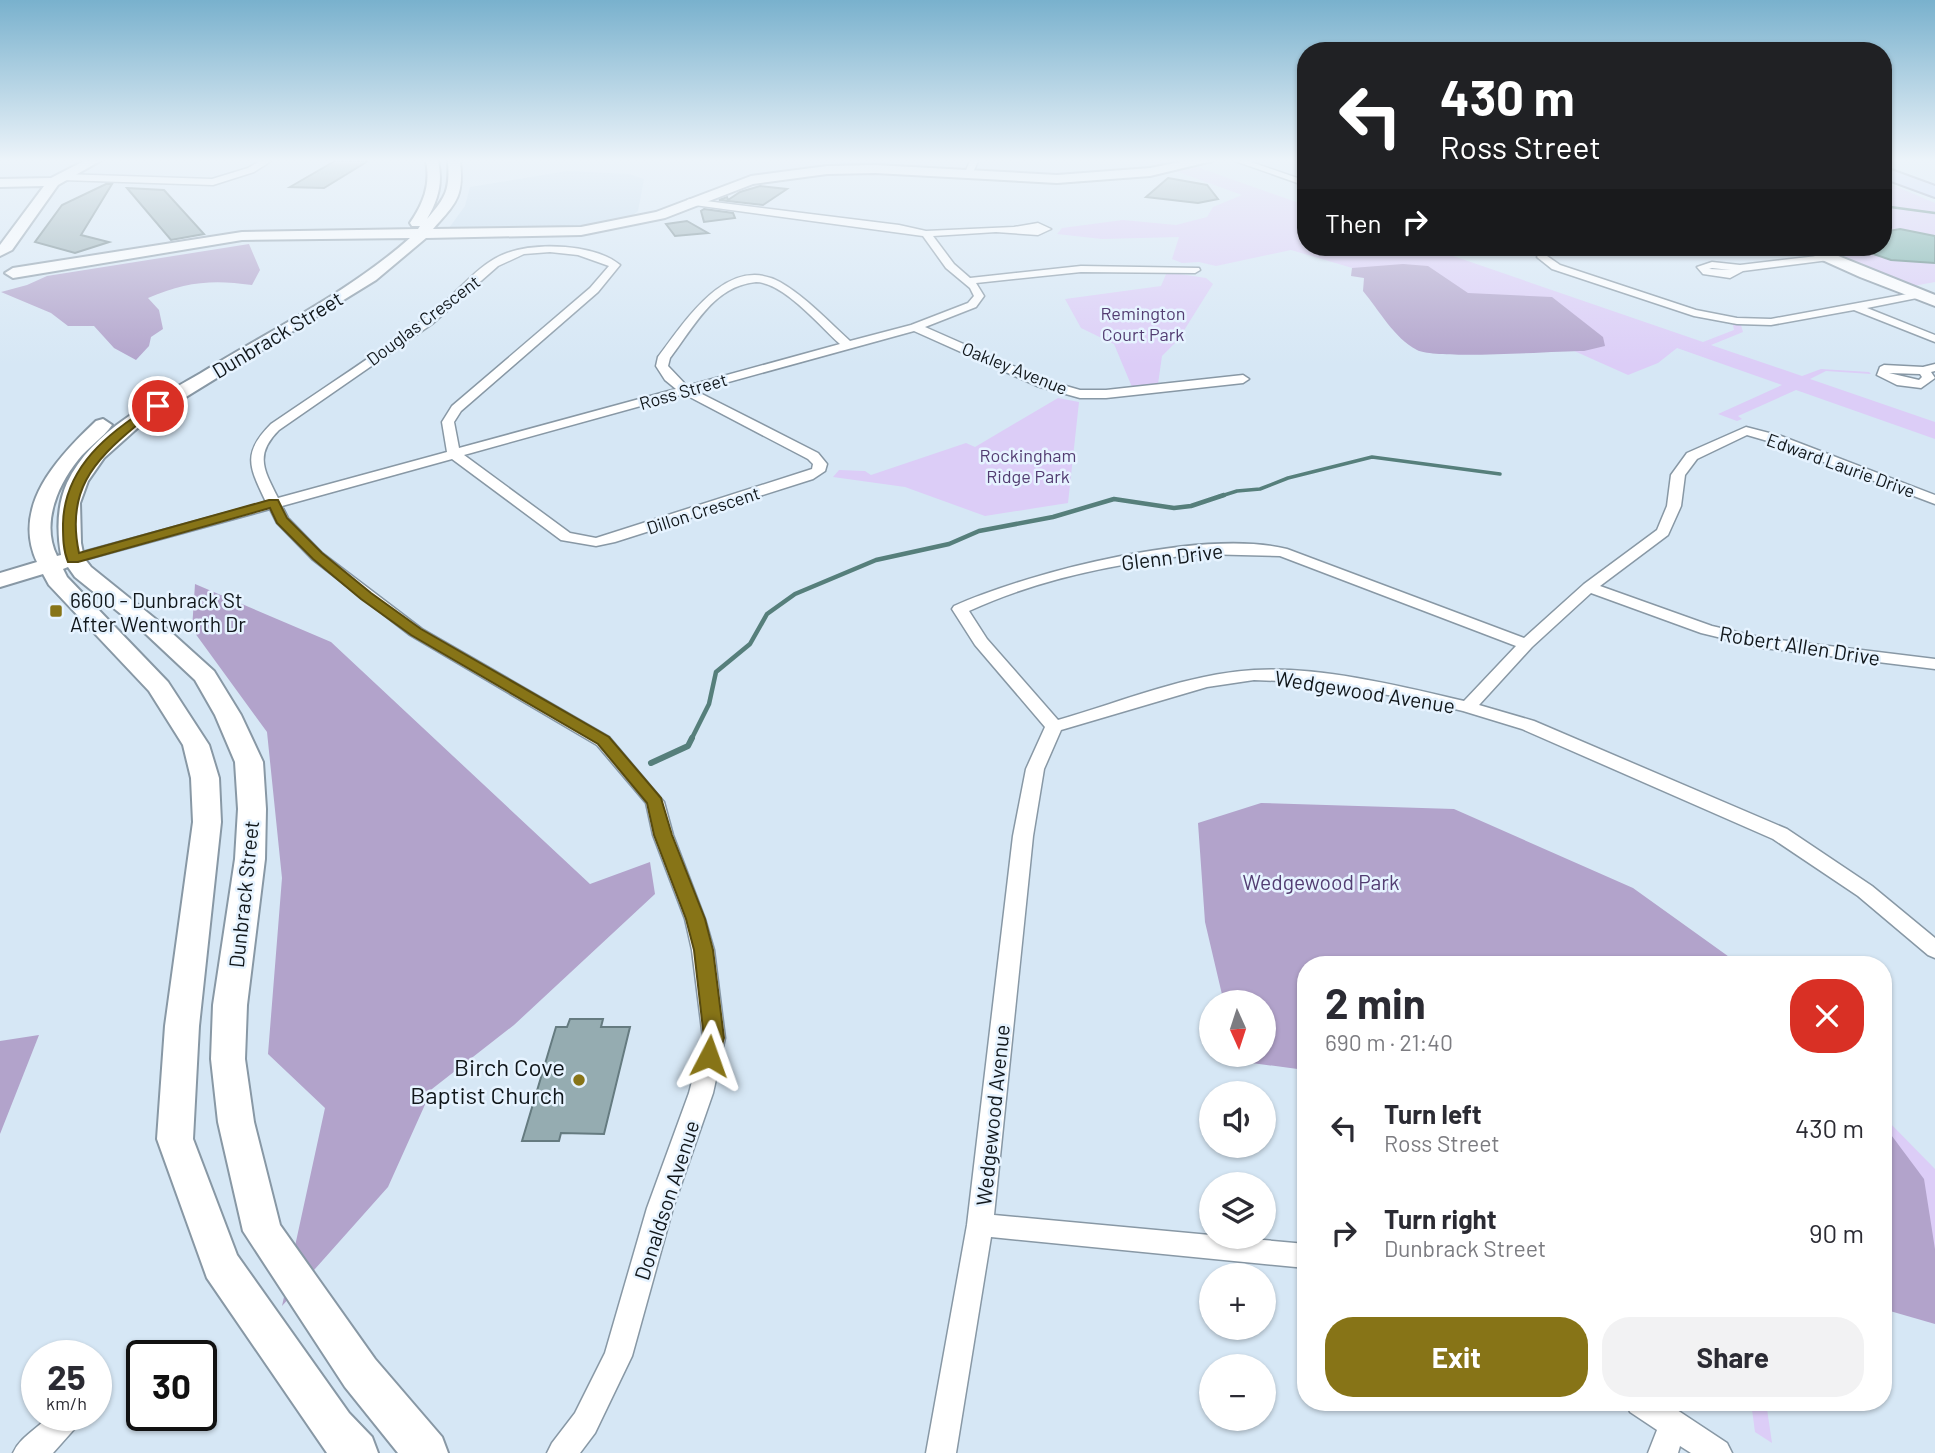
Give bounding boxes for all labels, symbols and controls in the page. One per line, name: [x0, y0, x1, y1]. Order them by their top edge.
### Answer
text: 430 m: [1440, 67, 1575, 126]
icon: left: [1325, 70, 1416, 161]
text: Ross Street: [1440, 127, 1601, 165]
icon: right: [1396, 203, 1434, 241]
text: Then: [1325, 207, 1382, 238]
street label: Douglas Crescent: [362, 270, 484, 370]
street label: Dunbrack Street: [207, 285, 347, 383]
park label: Remington Court Park: [1100, 302, 1186, 345]
street label: Oakley Avenue: [959, 337, 1071, 399]
street label: Ross Street: [636, 368, 730, 414]
pin: [128, 376, 188, 436]
icon: arrive: [139, 387, 177, 425]
street label: Edward Laurie Drive: [1764, 428, 1918, 502]
park label: Rockingham Ridge Park: [980, 444, 1076, 487]
street label: Dillon Crescent: [644, 481, 762, 539]
street label: Glenn Drive: [1120, 537, 1224, 575]
place label: 6600 - Dunbrack St After Wentworth Dr: [70, 587, 246, 636]
marker: 6600 - Dunbrack St After Wentworth Dr: [48, 603, 64, 619]
street label: Robert Allen Drive: [1718, 620, 1882, 670]
street label: Wedgewood Avenue: [1273, 664, 1457, 718]
street label: Dunbrack Street: [223, 819, 263, 969]
park label: Wedgewood Park: [1243, 869, 1399, 894]
text: 2 min: [1325, 977, 1426, 1027]
button: close: [1790, 979, 1864, 1053]
north arrow: [1199, 990, 1276, 1068]
map controls: [1199, 990, 1276, 1431]
position arrow: [672, 1019, 746, 1093]
street label: Wedgewood Avenue: [970, 1023, 1014, 1207]
text: 690 m · 21:40: [1325, 1028, 1453, 1056]
place label: Birch Cove Baptist Church: [410, 1052, 565, 1109]
marker: Birch Cove Baptist Church: [571, 1072, 587, 1088]
button: sound: [1199, 1081, 1276, 1158]
text: Turn left: [1384, 1098, 1482, 1129]
icon: left: [1325, 1109, 1363, 1147]
text: 430 m: [1795, 1112, 1864, 1143]
street label: Donaldson Avenue: [628, 1117, 704, 1283]
text: Ross Street: [1384, 1129, 1500, 1157]
button: layers: [1199, 1172, 1276, 1249]
text: Turn right: [1384, 1203, 1497, 1234]
icon: right: [1325, 1214, 1363, 1252]
text: 90 m: [1809, 1217, 1864, 1248]
text: Dunbrack Street: [1384, 1234, 1546, 1262]
button: +: [1199, 1263, 1276, 1340]
button: Exit: [1325, 1317, 1588, 1397]
button: Share: [1602, 1317, 1864, 1397]
speed limit sign: 30: [126, 1340, 217, 1431]
button: −: [1199, 1354, 1276, 1431]
text: 25: [47, 1355, 86, 1397]
text: km/h: [46, 1392, 87, 1414]

